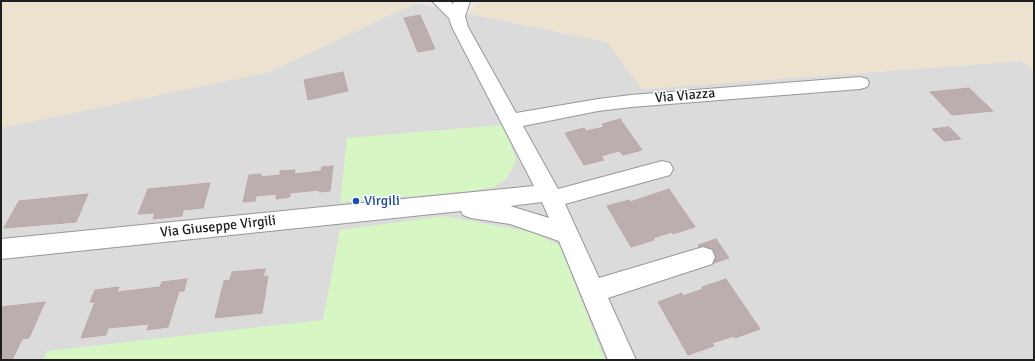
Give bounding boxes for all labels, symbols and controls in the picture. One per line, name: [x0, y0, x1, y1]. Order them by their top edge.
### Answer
street label: Via Viazza: [654, 85, 716, 107]
place label: Virgili: [364, 193, 400, 209]
marker: Virgili: [351, 196, 361, 206]
street label: Via Giuseppe Virgili: [159, 213, 277, 241]

